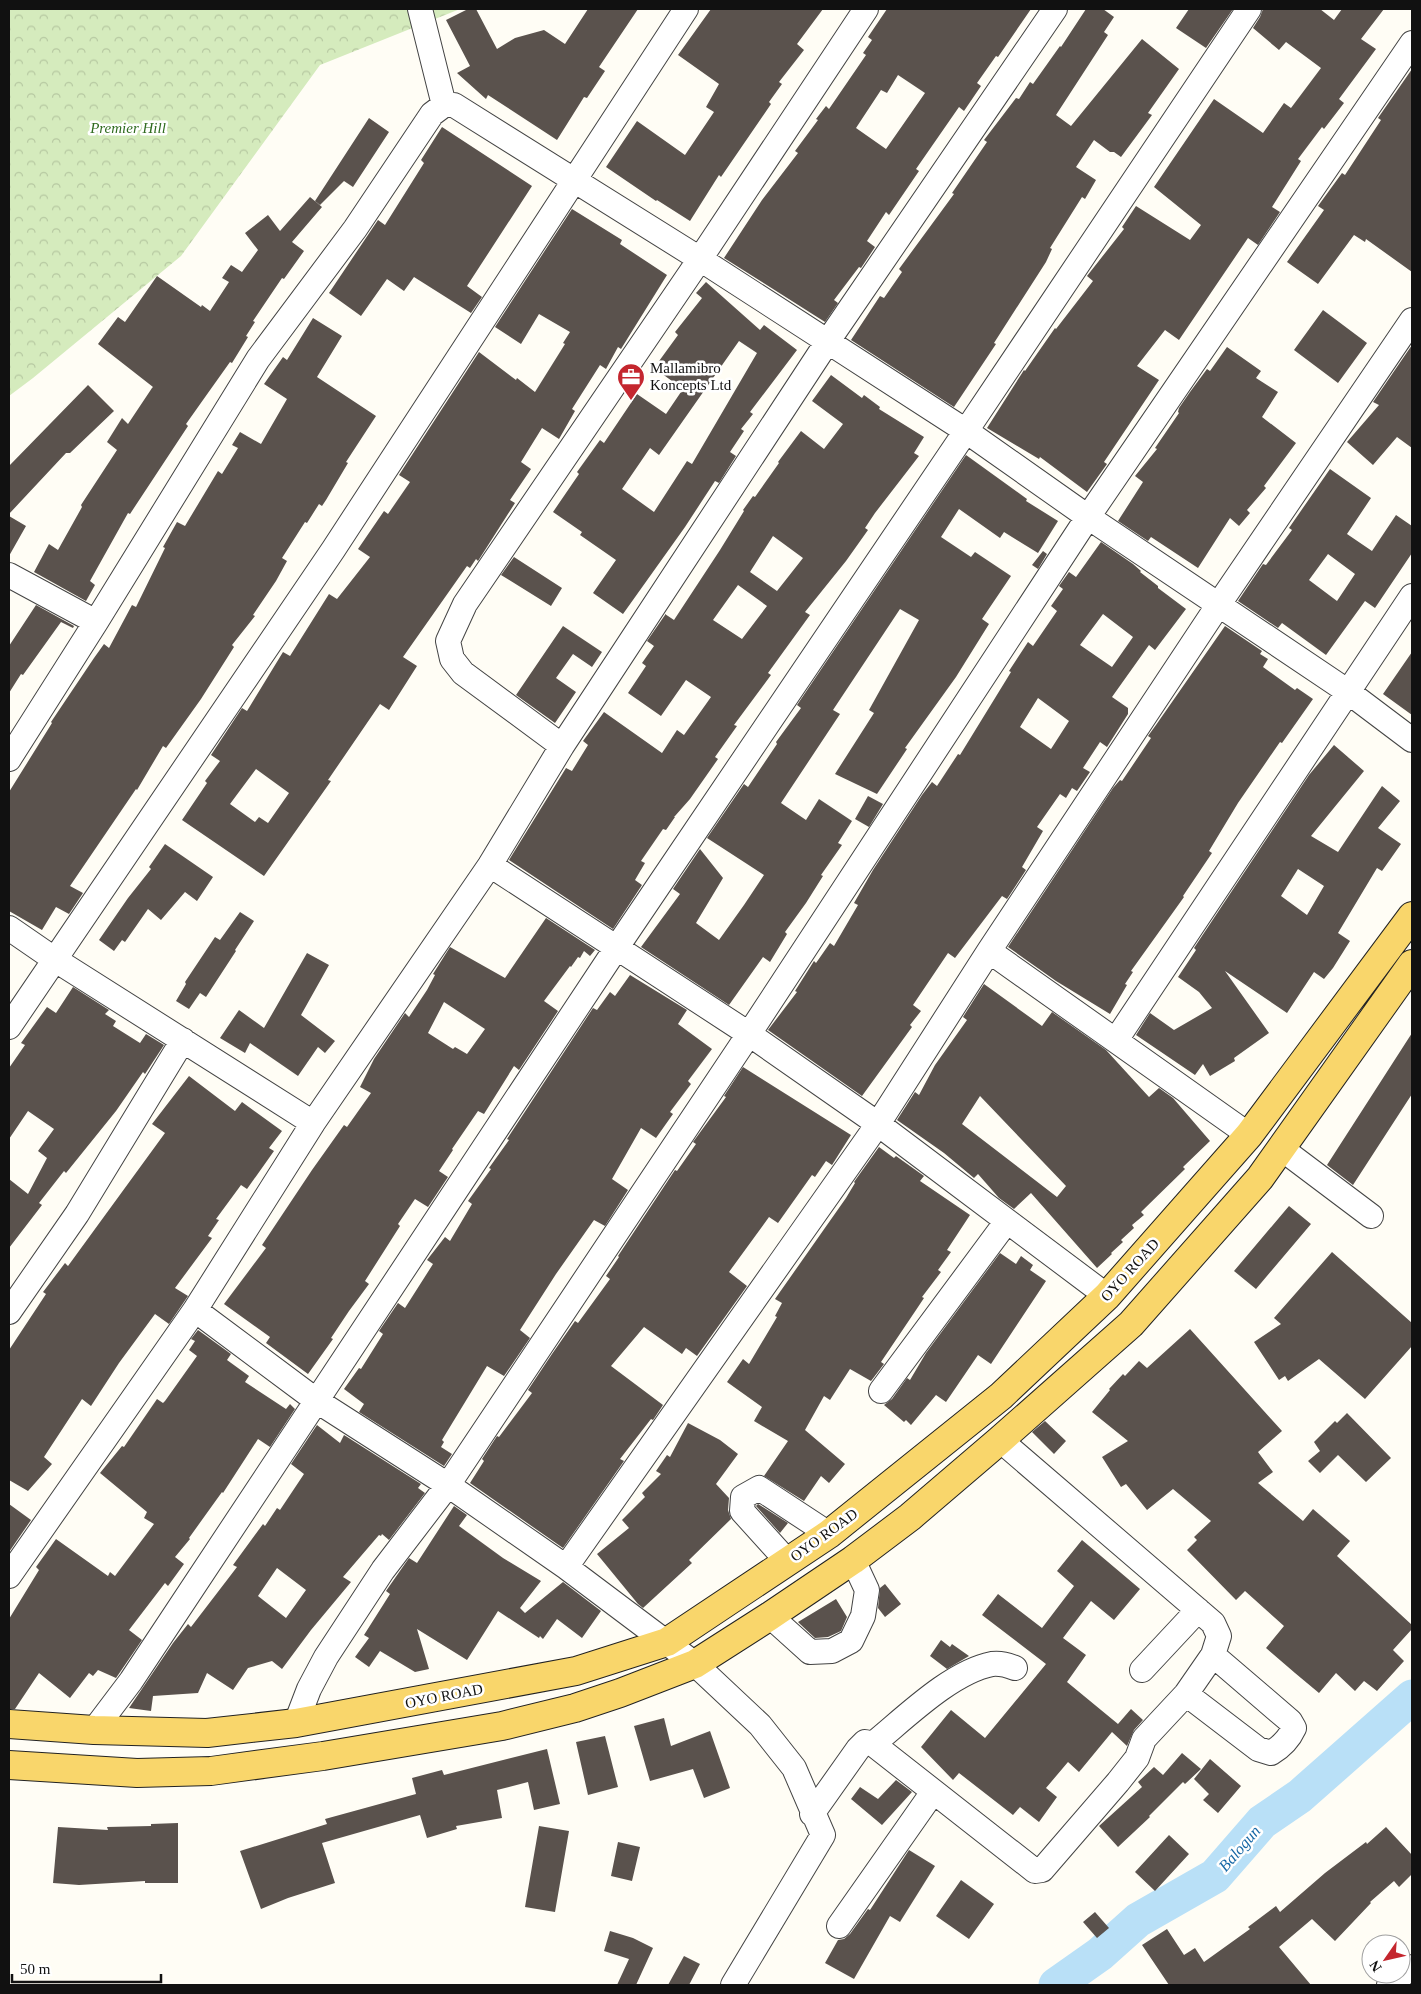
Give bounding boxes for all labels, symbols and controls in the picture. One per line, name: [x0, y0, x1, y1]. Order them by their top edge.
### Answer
park label: Premier Hill: [89, 120, 166, 136]
place label: Mallamibro Koncepts Ltd: [650, 360, 732, 393]
office icon: Mallamibro Koncepts Ltd: [616, 362, 646, 401]
street label: OYO ROAD: [1098, 1235, 1162, 1305]
street label: OYO ROAD: [787, 1505, 861, 1565]
street label: OYO ROAD: [404, 1681, 484, 1711]
water label: Balogun: [1215, 1822, 1264, 1875]
north arrow: [1361, 1934, 1411, 1984]
scale bar: [12, 1952, 161, 1984]
text: N: [1367, 1958, 1385, 1974]
text: 50 m: [20, 1961, 51, 1977]

